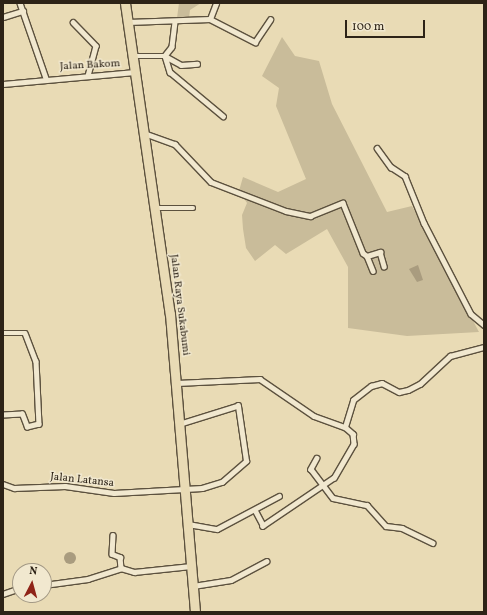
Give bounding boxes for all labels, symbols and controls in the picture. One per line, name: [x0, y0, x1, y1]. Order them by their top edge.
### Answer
scale bar: [347, 12, 427, 38]
text: 100 m: [352, 19, 384, 35]
street label: Jalan Bakom: [60, 58, 120, 74]
street label: Jalan Raya Sukabumi: [166, 254, 192, 356]
street label: Jalan Latansa: [49, 471, 115, 491]
north arrow: [12, 563, 52, 603]
text: N: [28, 564, 38, 579]

